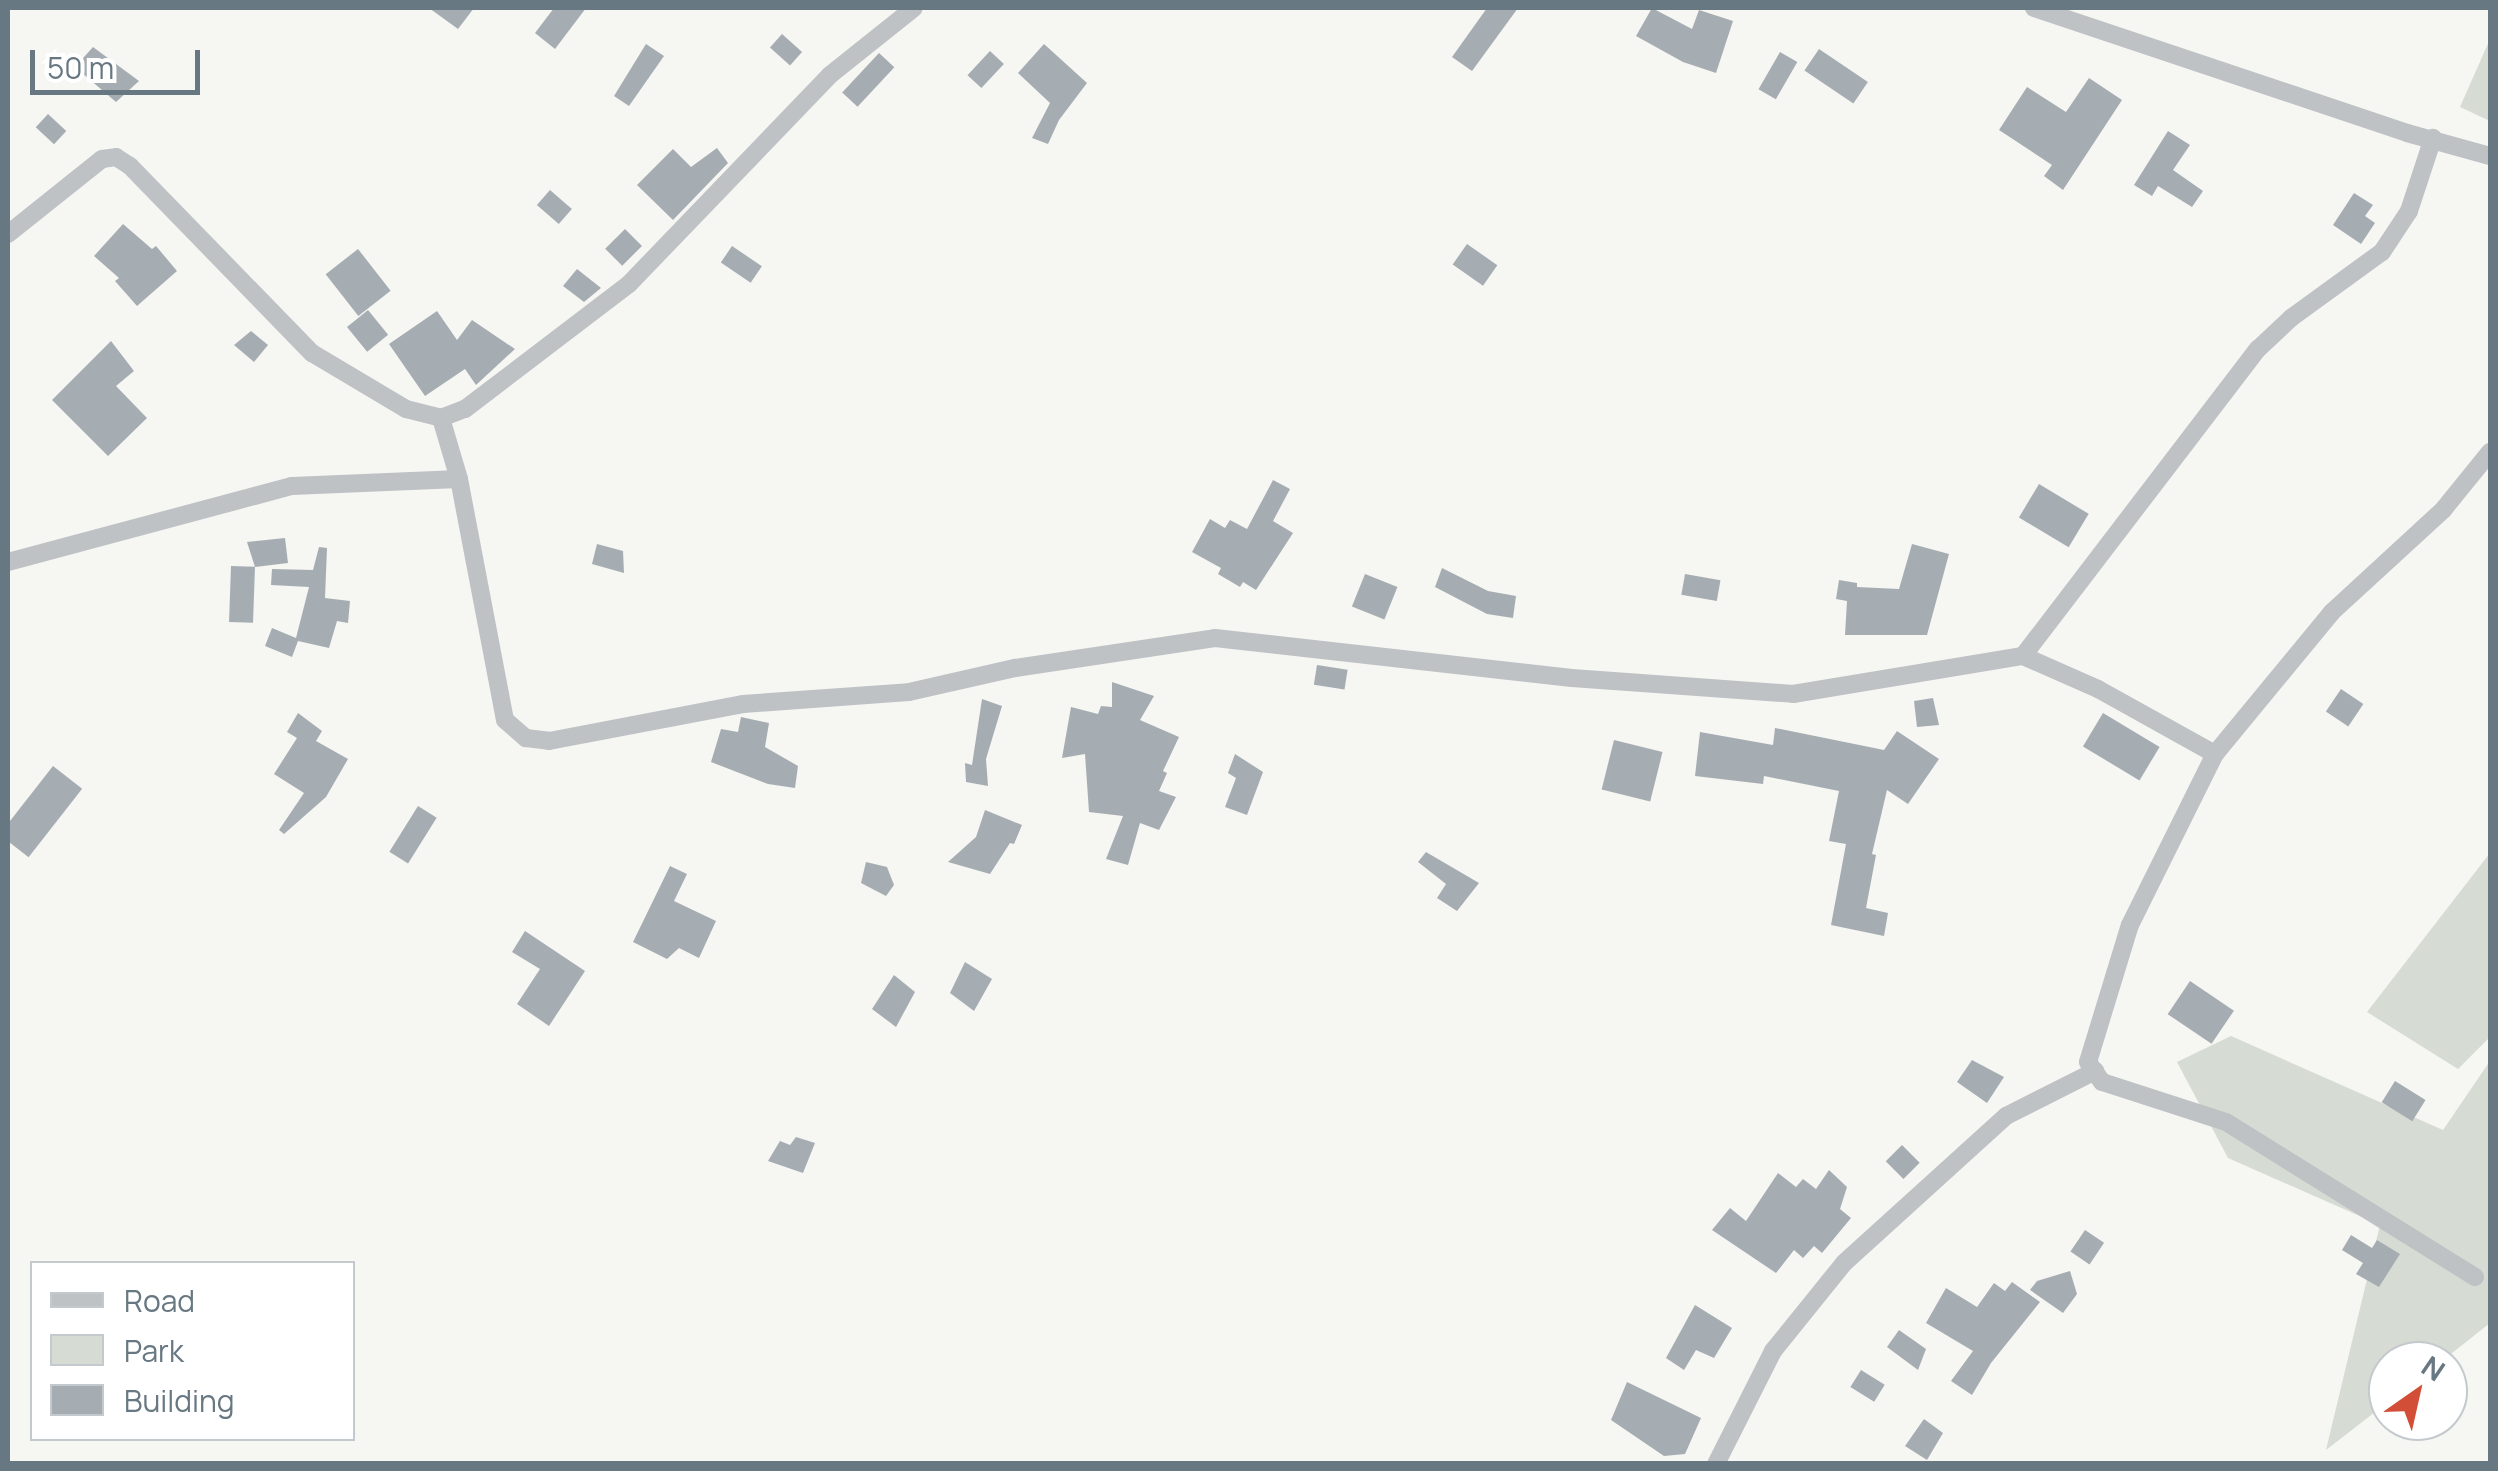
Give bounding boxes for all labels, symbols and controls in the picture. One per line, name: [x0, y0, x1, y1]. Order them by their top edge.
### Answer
scale bar: [35, 30, 205, 92]
text: 50 m: [47, 47, 114, 88]
legend: [30, 1261, 355, 1441]
text: Road: [124, 1280, 195, 1321]
text: Park: [124, 1330, 184, 1371]
north arrow: [2368, 1341, 2468, 1441]
text: N: [2415, 1346, 2453, 1389]
text: Building: [124, 1380, 235, 1421]

